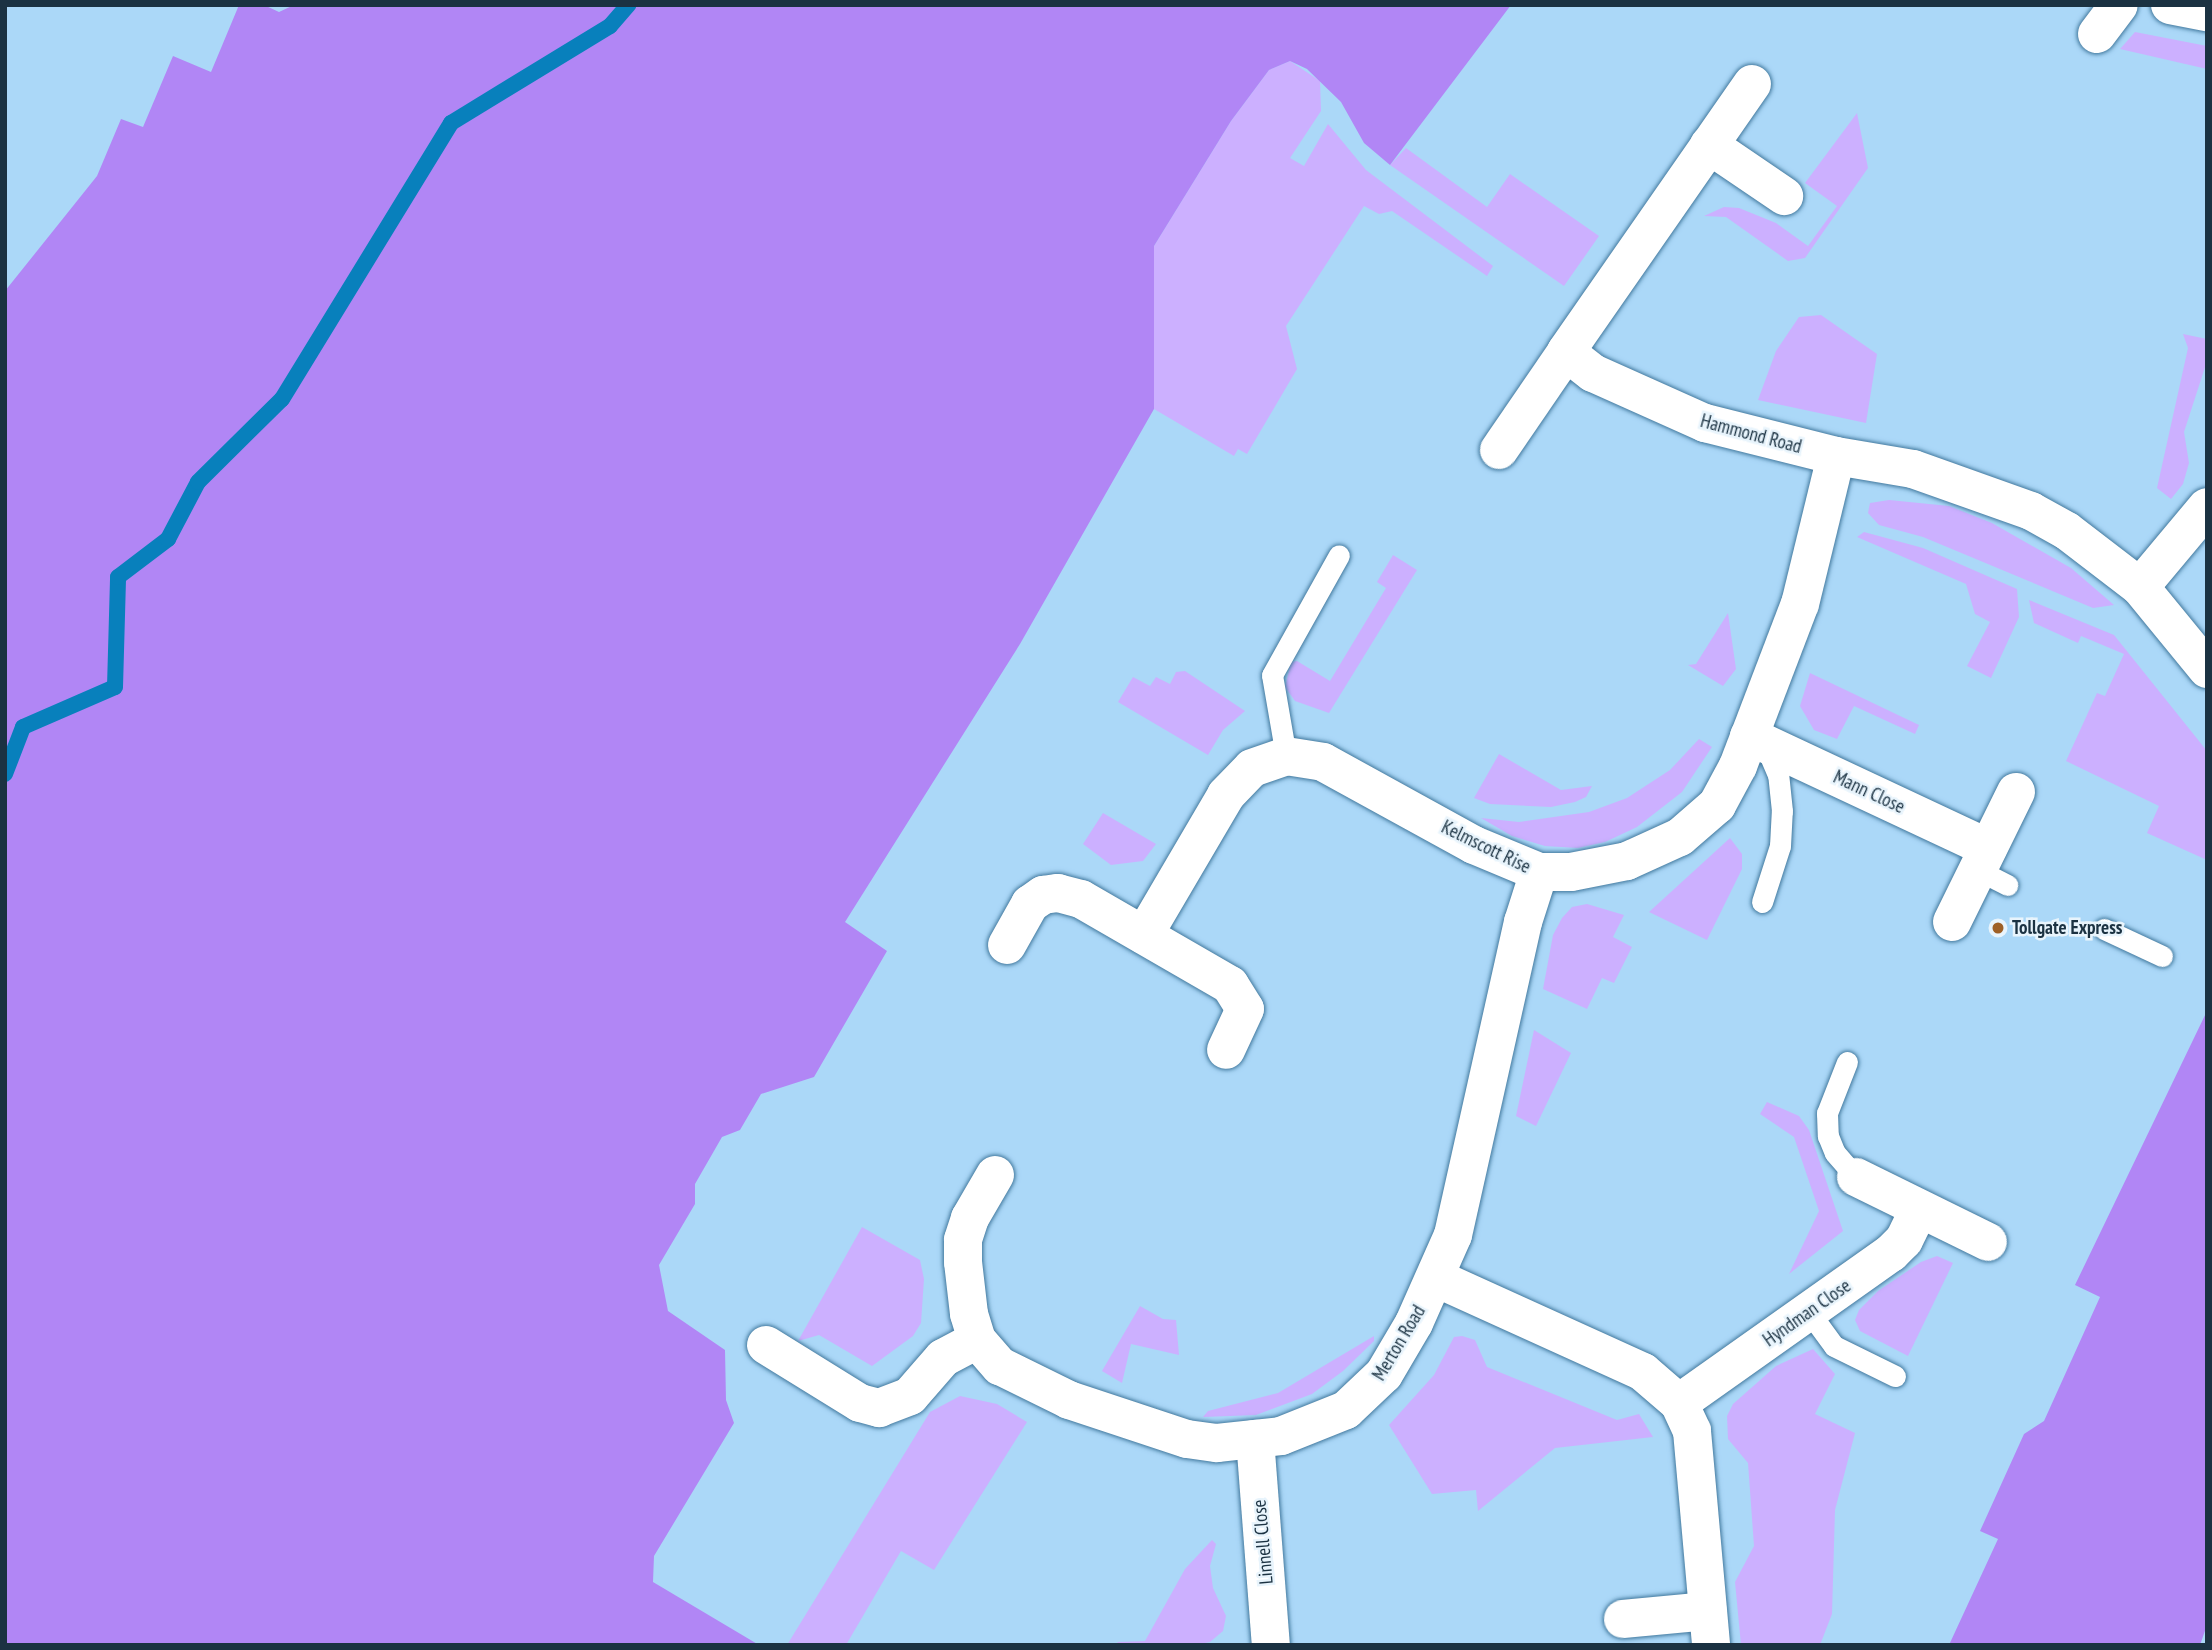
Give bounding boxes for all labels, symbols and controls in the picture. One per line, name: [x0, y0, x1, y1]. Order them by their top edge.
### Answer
street label: Hammond Road: [1698, 410, 1804, 458]
street label: Mann Close: [1830, 766, 1908, 818]
street label: Kelmscott Rise: [1438, 816, 1534, 878]
place label: Tollgate Express: [2012, 917, 2123, 939]
marker: Tollgate Express: [1990, 920, 2006, 936]
street label: Hyndman Close: [1759, 1274, 1855, 1352]
street label: Merton Road: [1368, 1301, 1430, 1385]
street label: Linnell Close: [1248, 1499, 1278, 1585]

